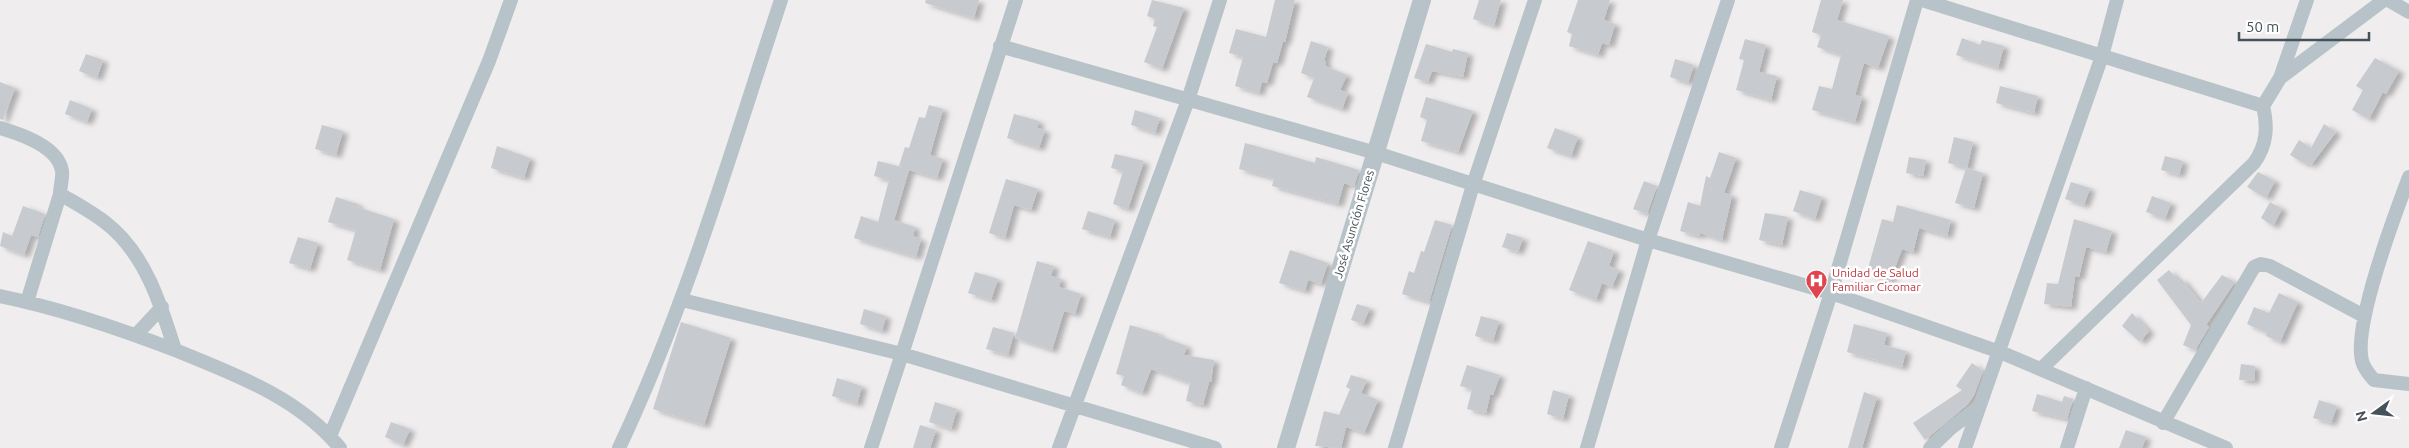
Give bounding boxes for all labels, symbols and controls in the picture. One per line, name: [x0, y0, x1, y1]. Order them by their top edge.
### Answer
scale bar: [2239, 10, 2369, 42]
text: 50 m: [2246, 18, 2279, 35]
street label: José Asunción Flores: [1331, 168, 1376, 279]
place label: Unidad de Salud Familiar Cicomar: [1832, 266, 1921, 293]
hospital icon: Unidad de Salud Familiar Cicomar: [1804, 268, 1828, 299]
north arrow: [2349, 388, 2399, 438]
text: N: [2352, 409, 2371, 423]

